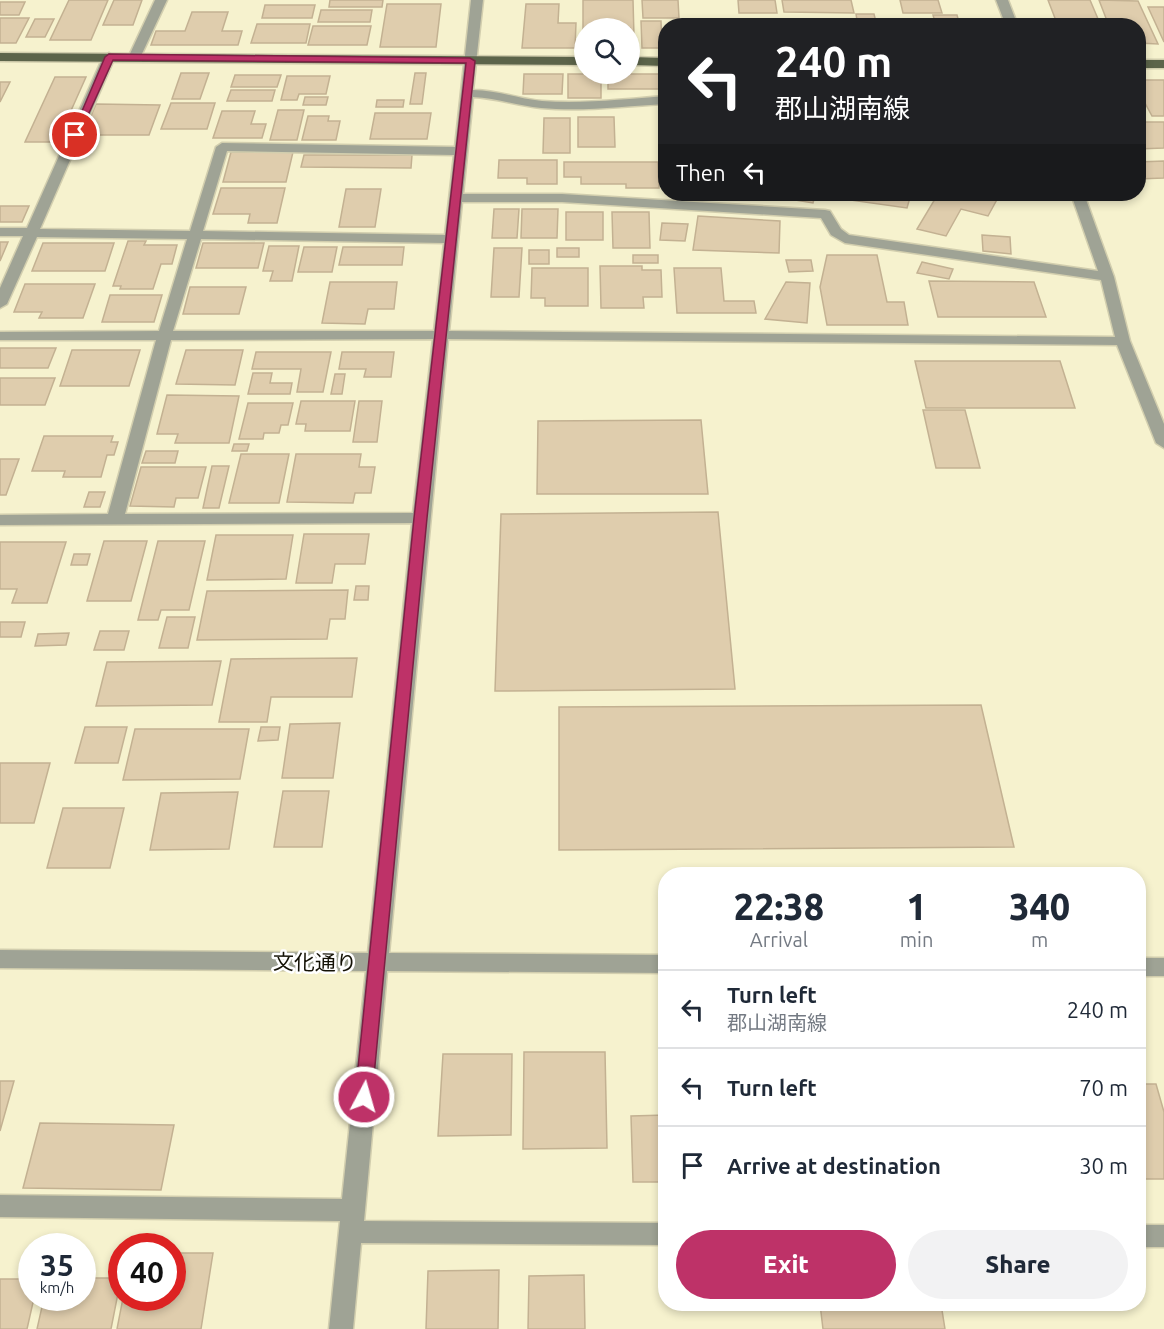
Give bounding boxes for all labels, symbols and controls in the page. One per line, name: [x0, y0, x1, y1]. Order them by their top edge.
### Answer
map controls: [574, 18, 640, 84]
button: search: [574, 18, 640, 84]
text: 240 m: [775, 38, 892, 85]
icon: left: [676, 42, 754, 120]
text: 郡山湖南線: [775, 93, 910, 123]
pin: [49, 109, 100, 160]
icon: arrive: [58, 118, 91, 151]
icon: left: [738, 156, 771, 189]
text: Then: [676, 160, 726, 185]
text: 22:38: [734, 886, 824, 927]
text: 1: [906, 886, 927, 927]
text: 340: [1009, 886, 1070, 927]
text: Arrival: [750, 928, 808, 951]
text: min: [900, 928, 933, 951]
text: m: [1031, 928, 1048, 951]
street label: 文化通り: [273, 949, 357, 975]
text: Turn left: [727, 982, 817, 1007]
icon: left: [676, 993, 709, 1026]
text: 240 m: [1067, 997, 1128, 1022]
text: 郡山湖南線: [727, 1011, 827, 1034]
position arrow: [332, 1065, 396, 1129]
icon: left: [676, 1071, 709, 1104]
text: Turn left: [727, 1075, 817, 1100]
text: 70 m: [1079, 1075, 1128, 1100]
icon: arrive: [676, 1149, 709, 1182]
text: Arrive at destination: [727, 1153, 941, 1178]
text: 30 m: [1079, 1153, 1128, 1178]
button: Exit: [676, 1230, 896, 1299]
button: Share: [908, 1230, 1128, 1299]
speed limit sign: 40: [108, 1233, 186, 1311]
text: 35: [40, 1248, 74, 1282]
text: km/h: [40, 1279, 74, 1296]

